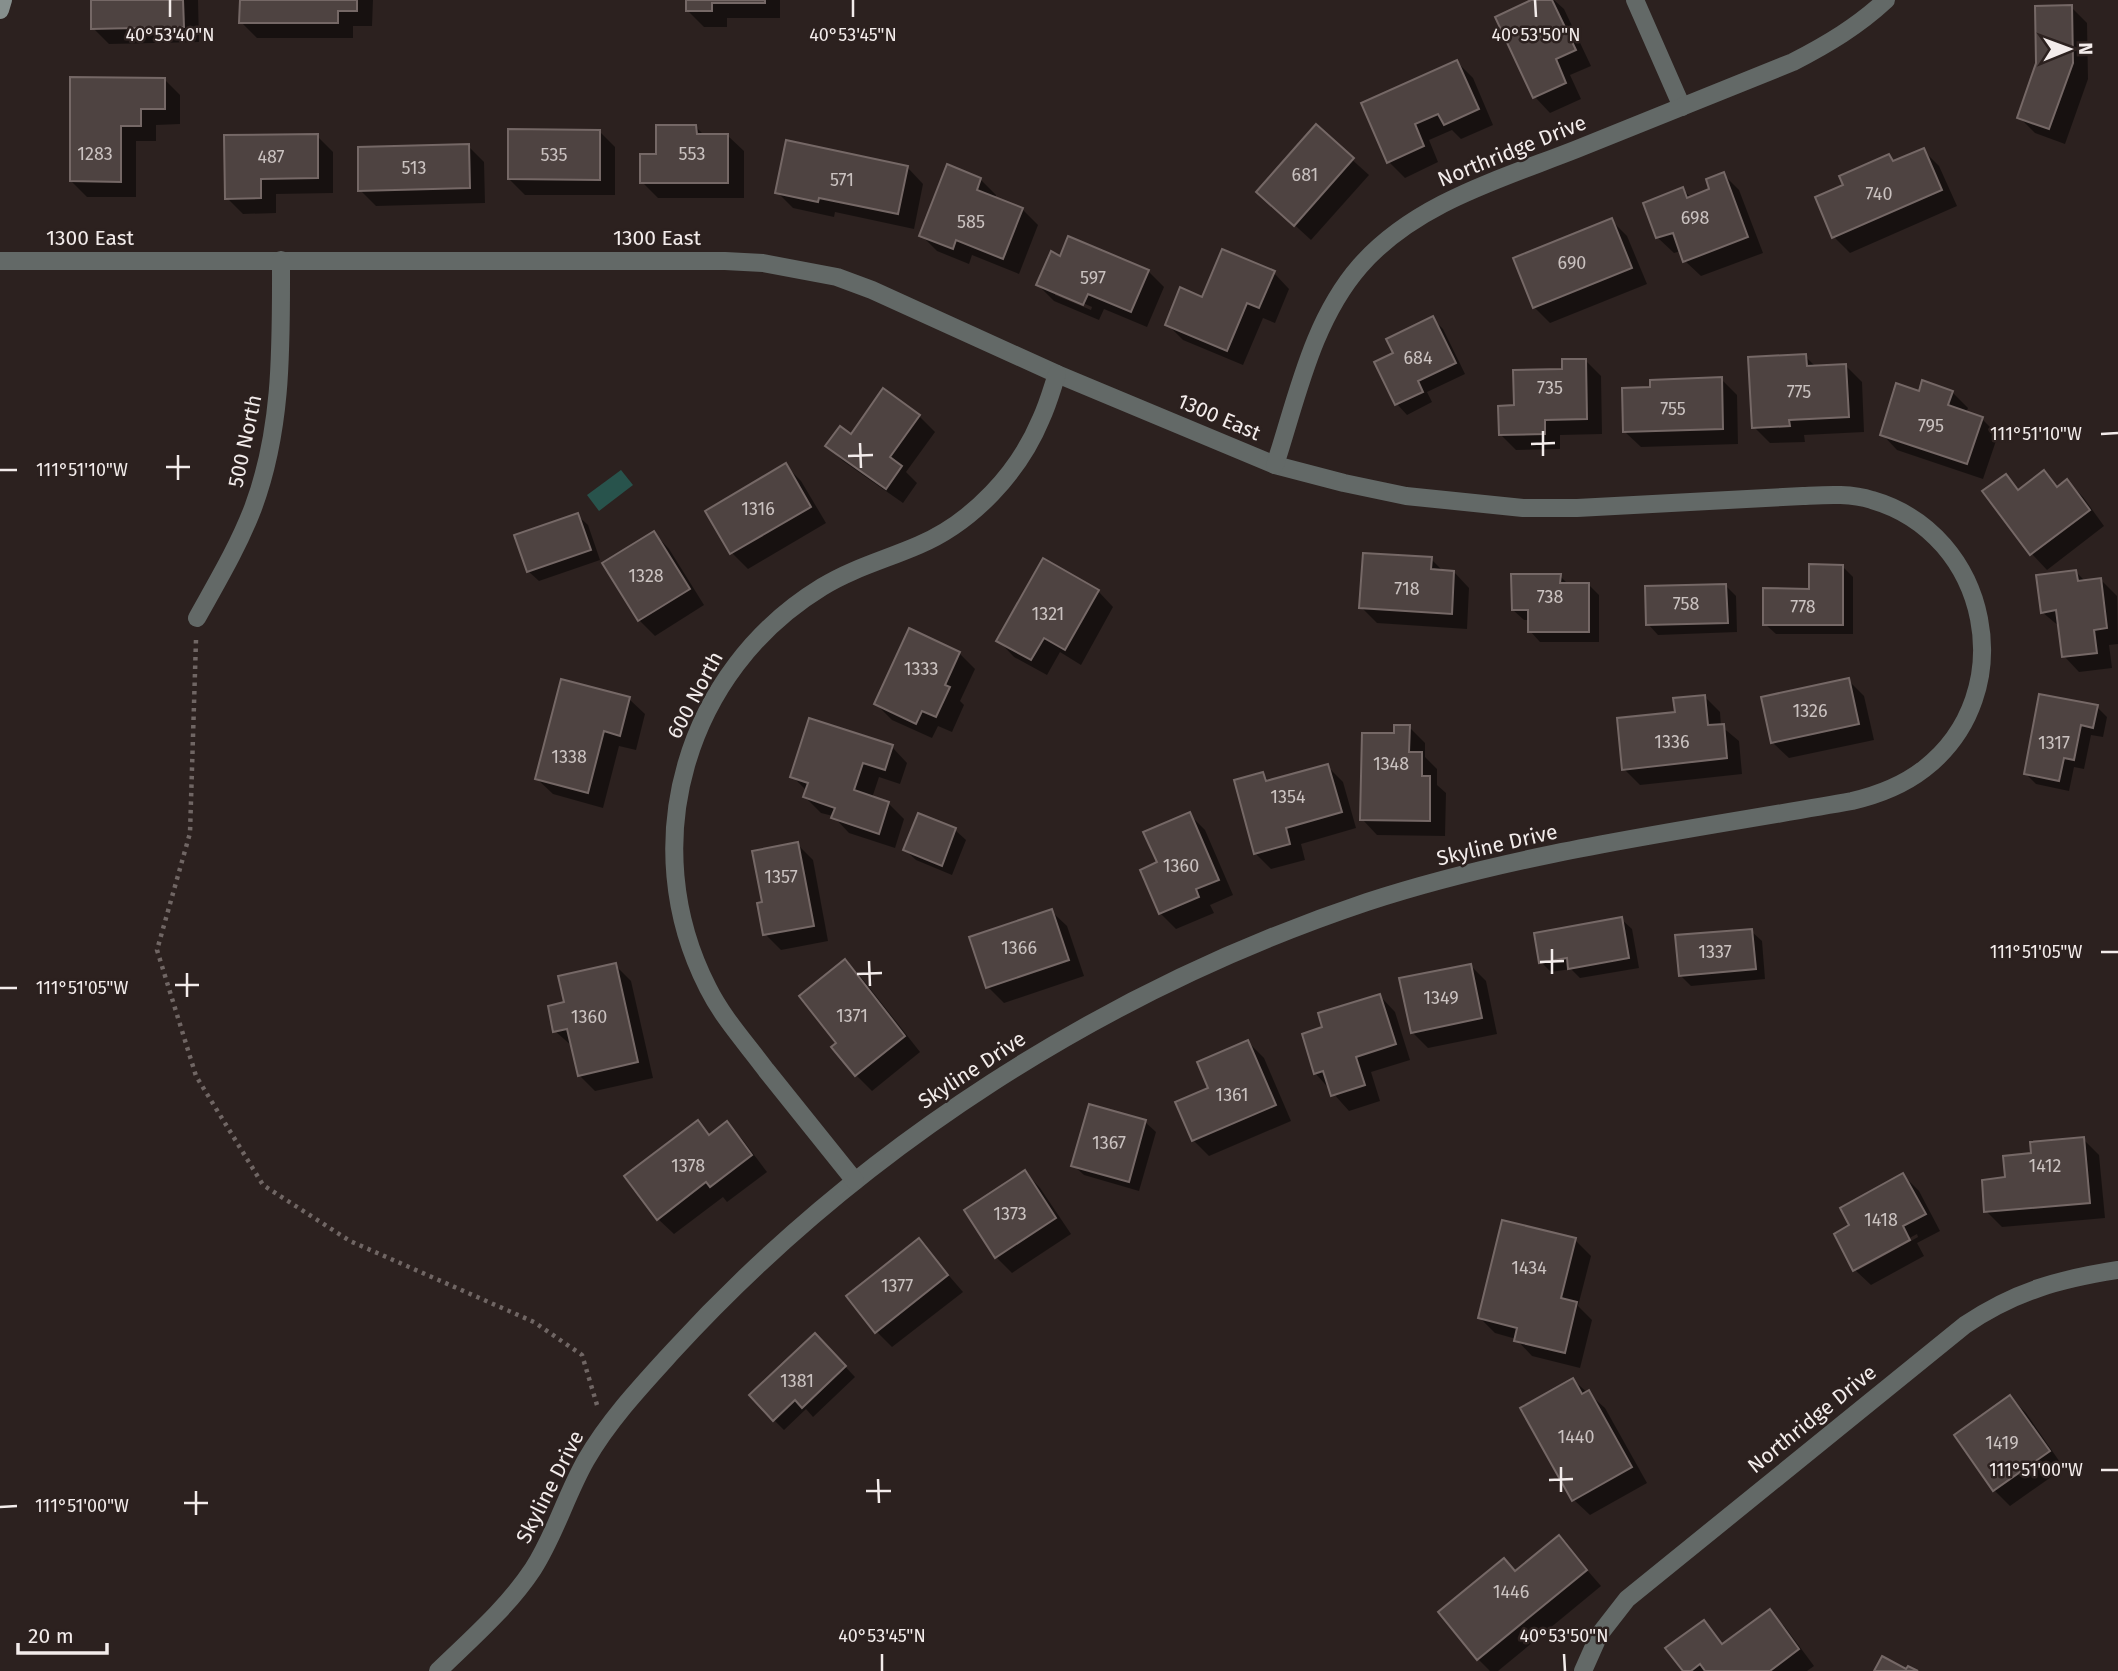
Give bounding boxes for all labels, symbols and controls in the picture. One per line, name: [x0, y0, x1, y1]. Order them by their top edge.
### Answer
north arrow: [2034, 14, 2104, 84]
text: 40°53'40"N: [125, 24, 215, 46]
text: 40°53'45"N: [809, 24, 897, 46]
text: 40°53'50"N: [1491, 24, 1581, 46]
text: N: [2074, 42, 2097, 55]
street label: Northridge Drive: [1434, 109, 1590, 193]
house number: 1283: [77, 143, 113, 165]
house number: 553: [679, 143, 705, 165]
house number: 535: [541, 144, 567, 166]
house number: 487: [257, 146, 285, 168]
house number: 513: [402, 157, 426, 179]
house number: 681: [1292, 164, 1318, 186]
house number: 571: [830, 169, 854, 191]
house number: 740: [1866, 183, 1892, 205]
house number: 698: [1681, 207, 1709, 229]
house number: 585: [957, 211, 985, 233]
street label: 1300 East: [46, 225, 134, 251]
street label: 1300 East: [613, 225, 701, 251]
house number: 690: [1558, 252, 1586, 274]
house number: 597: [1080, 267, 1106, 289]
house number: 684: [1403, 347, 1433, 369]
house number: 735: [1537, 377, 1563, 399]
house number: 775: [1787, 381, 1811, 403]
street label: 1300 East: [1173, 388, 1265, 446]
street label: 500 North: [222, 392, 268, 490]
house number: 755: [1660, 398, 1686, 420]
house number: 795: [1918, 415, 1944, 437]
text: 111°51'10"W: [1990, 423, 2082, 445]
text: 111°51'10"W: [36, 459, 128, 481]
house number: 1316: [741, 498, 775, 520]
house number: 1328: [628, 565, 664, 587]
house number: 718: [1394, 578, 1420, 600]
house number: 738: [1537, 586, 1563, 608]
house number: 758: [1673, 593, 1699, 615]
house number: 778: [1790, 596, 1816, 618]
house number: 1321: [1032, 603, 1064, 625]
street label: 600 North: [661, 647, 729, 743]
house number: 1333: [904, 658, 938, 680]
house number: 1326: [1792, 700, 1828, 722]
house number: 1336: [1654, 731, 1690, 753]
house number: 1317: [2038, 732, 2070, 754]
house number: 1338: [551, 746, 587, 768]
house number: 1348: [1373, 753, 1409, 775]
house number: 1354: [1270, 786, 1306, 808]
street label: Skyline Drive: [1434, 818, 1560, 872]
house number: 1360: [1163, 855, 1199, 877]
house number: 1357: [764, 866, 798, 888]
house number: 1366: [1001, 937, 1037, 959]
house number: 1337: [1698, 941, 1732, 963]
text: 111°51'05"W: [1990, 941, 2082, 963]
text: 111°51'05"W: [36, 977, 128, 999]
house number: 1349: [1423, 987, 1459, 1009]
house number: 1371: [836, 1005, 868, 1027]
house number: 1360: [571, 1006, 607, 1028]
street label: Skyline Drive: [913, 1026, 1031, 1114]
house number: 1361: [1215, 1084, 1249, 1106]
house number: 1367: [1092, 1132, 1126, 1154]
house number: 1378: [671, 1155, 705, 1177]
house number: 1412: [2028, 1155, 2062, 1177]
house number: 1373: [993, 1203, 1027, 1225]
house number: 1418: [1864, 1209, 1898, 1231]
house number: 1434: [1511, 1257, 1547, 1279]
house number: 1377: [881, 1275, 913, 1297]
street label: Northridge Drive: [1742, 1359, 1882, 1479]
house number: 1381: [780, 1370, 814, 1392]
street label: Skyline Drive: [510, 1426, 590, 1548]
house number: 1440: [1558, 1426, 1595, 1448]
house number: 1419: [1985, 1432, 2019, 1454]
text: 111°51'00"W: [1989, 1459, 2083, 1481]
text: 111°51'00"W: [35, 1495, 129, 1517]
house number: 1446: [1493, 1581, 1529, 1603]
scale bar: [18, 1612, 107, 1656]
text: 20 m: [28, 1623, 74, 1649]
text: 40°53'45"N: [838, 1625, 926, 1647]
text: 40°53'50"N: [1519, 1625, 1609, 1647]

